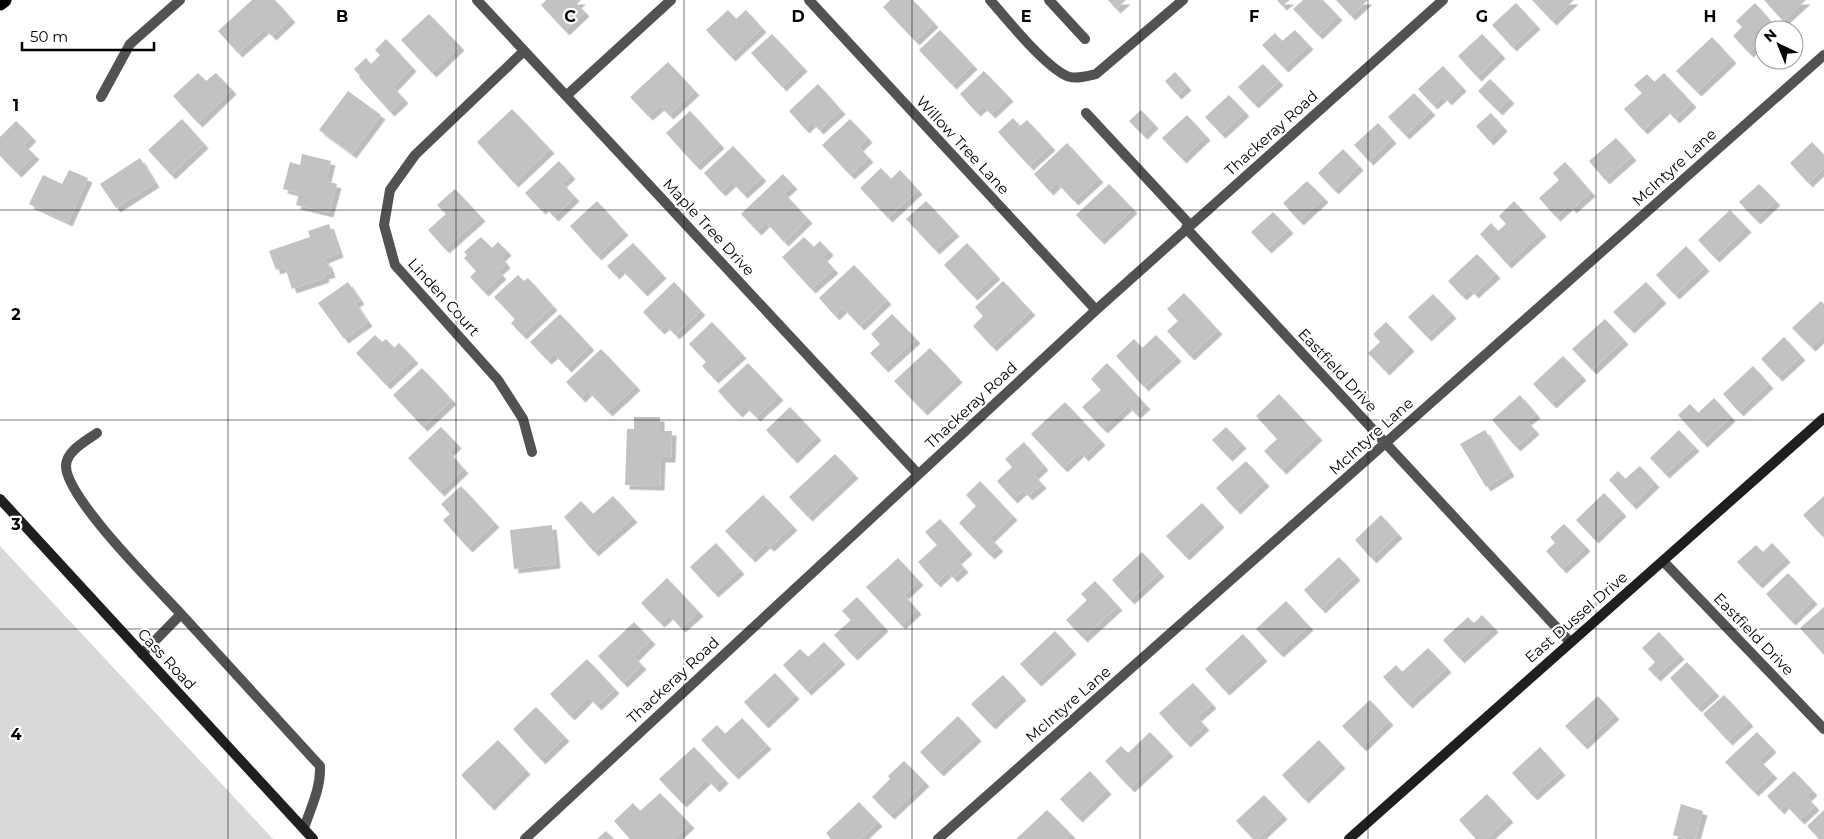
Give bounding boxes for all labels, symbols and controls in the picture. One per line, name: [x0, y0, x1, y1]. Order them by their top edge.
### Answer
text: B: [336, 7, 348, 26]
text: C: [564, 7, 576, 26]
text: D: [791, 7, 805, 26]
text: E: [1021, 7, 1031, 26]
text: F: [1249, 7, 1259, 26]
text: G: [1476, 7, 1488, 26]
text: H: [1704, 7, 1716, 26]
scale bar: [22, 20, 155, 52]
north arrow: [1754, 20, 1804, 70]
text: N: [1760, 25, 1780, 46]
text: 50 m: [30, 27, 68, 46]
street label: Thackeray Road: [1220, 86, 1322, 180]
street label: Willow Tree Lane: [912, 92, 1014, 198]
text: 1: [13, 96, 19, 115]
street label: McIntyre Lane: [1628, 124, 1720, 210]
street label: Maple Tree Drive: [659, 174, 759, 280]
street label: Linden Court: [404, 254, 484, 340]
text: 2: [11, 305, 21, 324]
street label: Eastfield Drive: [1294, 324, 1382, 416]
street label: Thackeray Road: [921, 358, 1021, 452]
street label: McIntyre Lane: [1325, 393, 1417, 479]
text: 3: [10, 515, 21, 534]
street label: East Dussel Drive: [1521, 567, 1631, 667]
street label: Eastfield Drive: [1710, 589, 1798, 679]
street label: Cass Road: [134, 624, 200, 694]
street label: Thackeray Road: [623, 633, 723, 727]
street label: McIntyre Lane: [1021, 662, 1115, 746]
text: 4: [10, 725, 22, 744]

